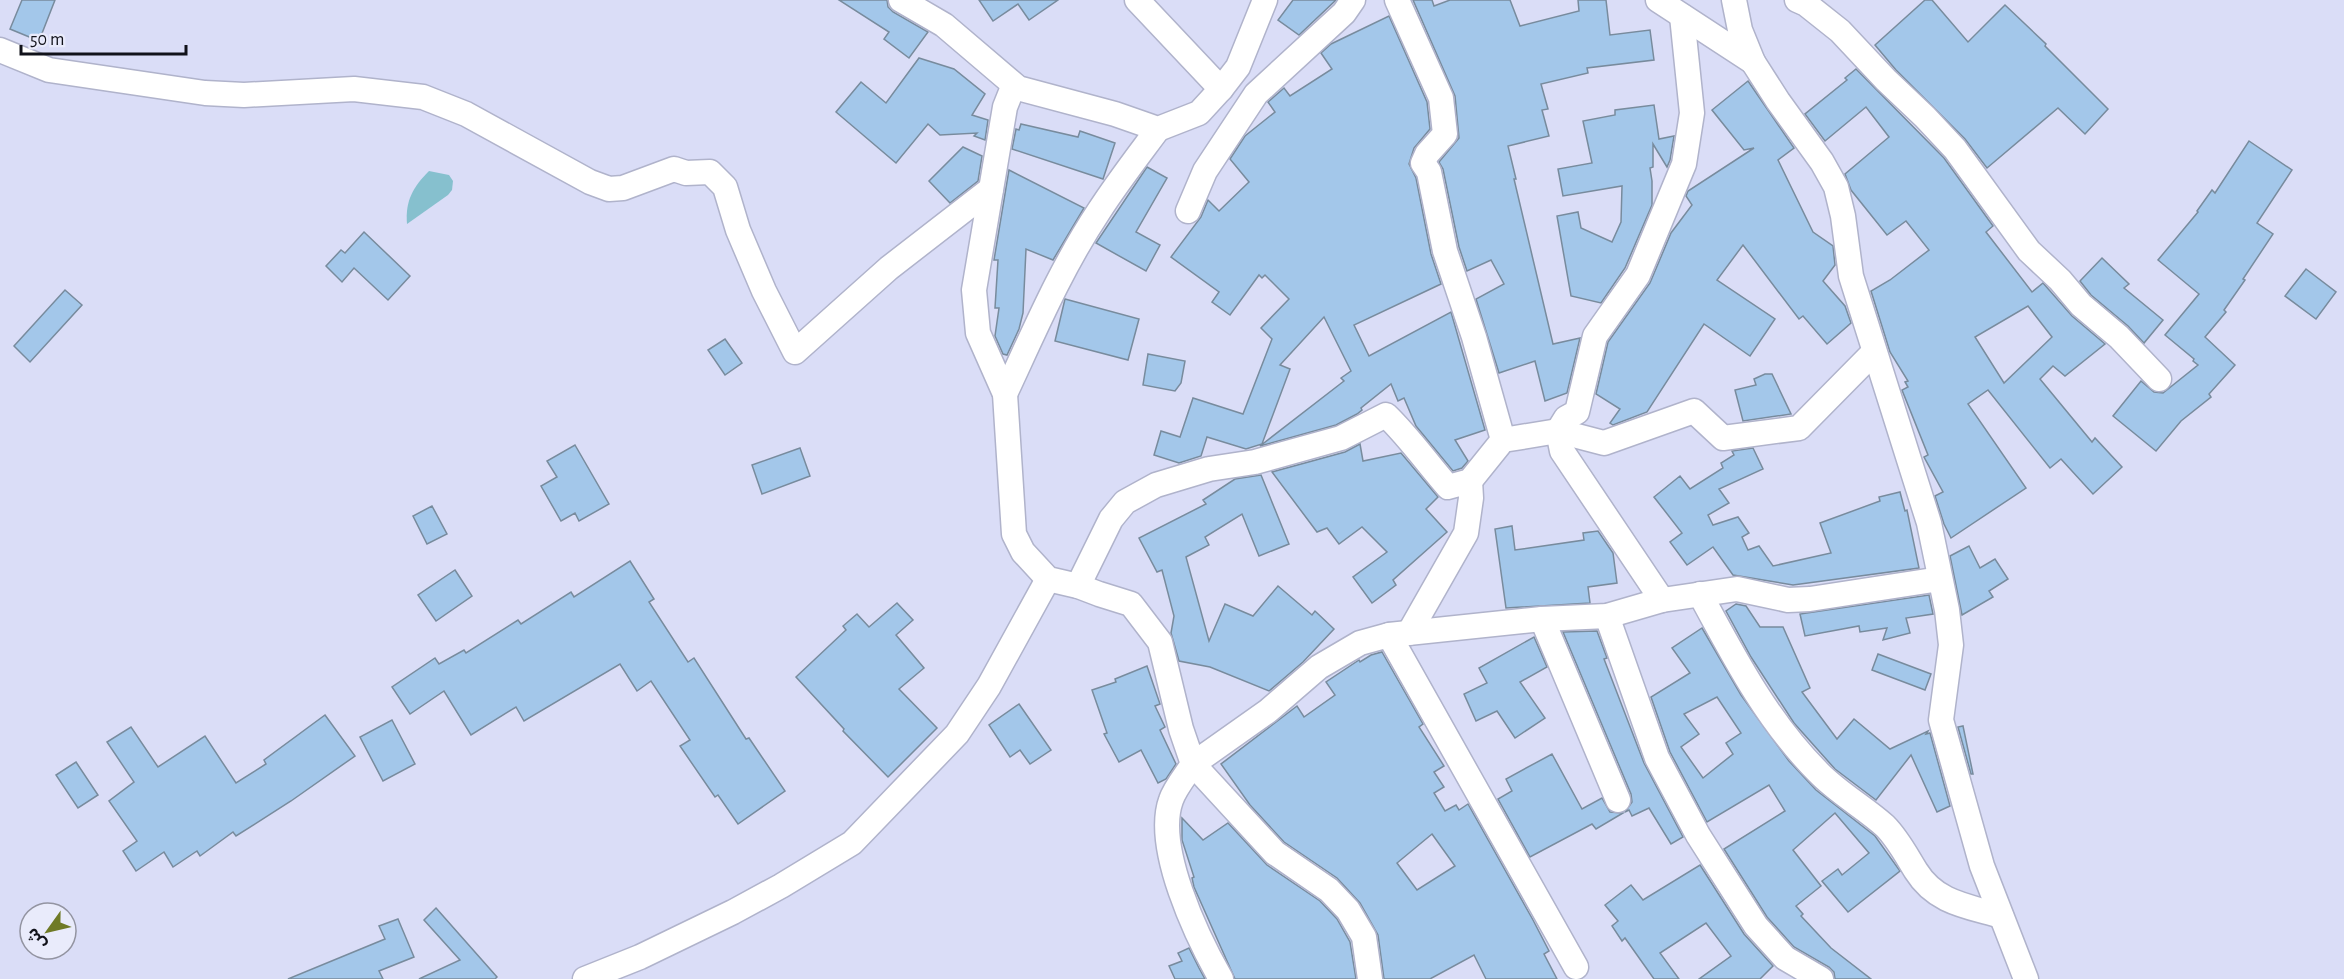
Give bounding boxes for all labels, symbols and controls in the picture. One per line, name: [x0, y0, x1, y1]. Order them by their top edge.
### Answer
scale bar: [21, 18, 186, 56]
text: 50 m: [30, 31, 64, 49]
north arrow: [18, 901, 78, 961]
text: ش: [24, 925, 50, 952]

